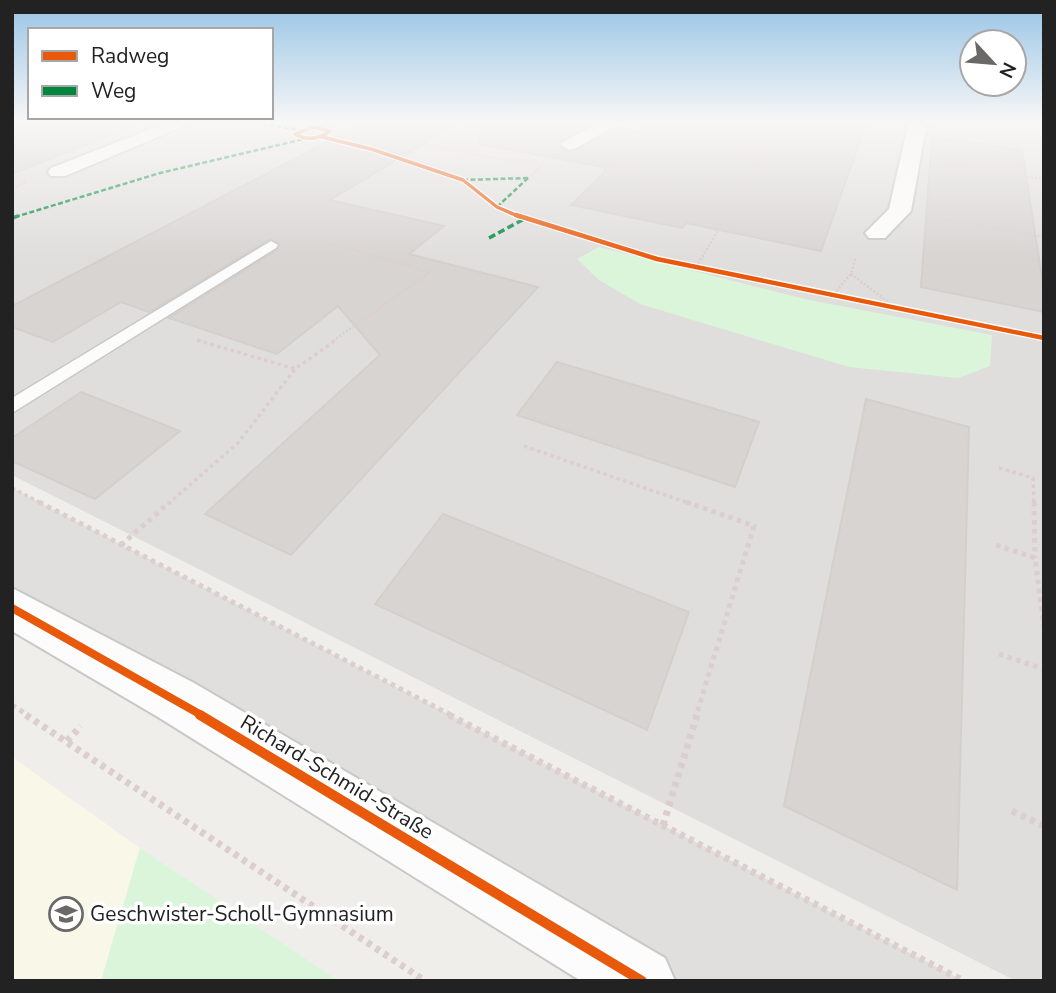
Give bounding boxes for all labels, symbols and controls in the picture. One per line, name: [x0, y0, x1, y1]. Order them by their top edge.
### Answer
legend: [28, 28, 273, 119]
north arrow: [958, 28, 1028, 98]
text: Radweg: [91, 42, 169, 70]
text: N: [993, 58, 1022, 82]
text: Weg: [91, 77, 136, 105]
street label: Richard-Schmid-Straße: [235, 708, 439, 846]
school or university icon: Geschwister-Scholl-Gymnasium: [47, 895, 85, 933]
place label: Geschwister-Scholl-Gymnasium: [90, 900, 394, 928]

